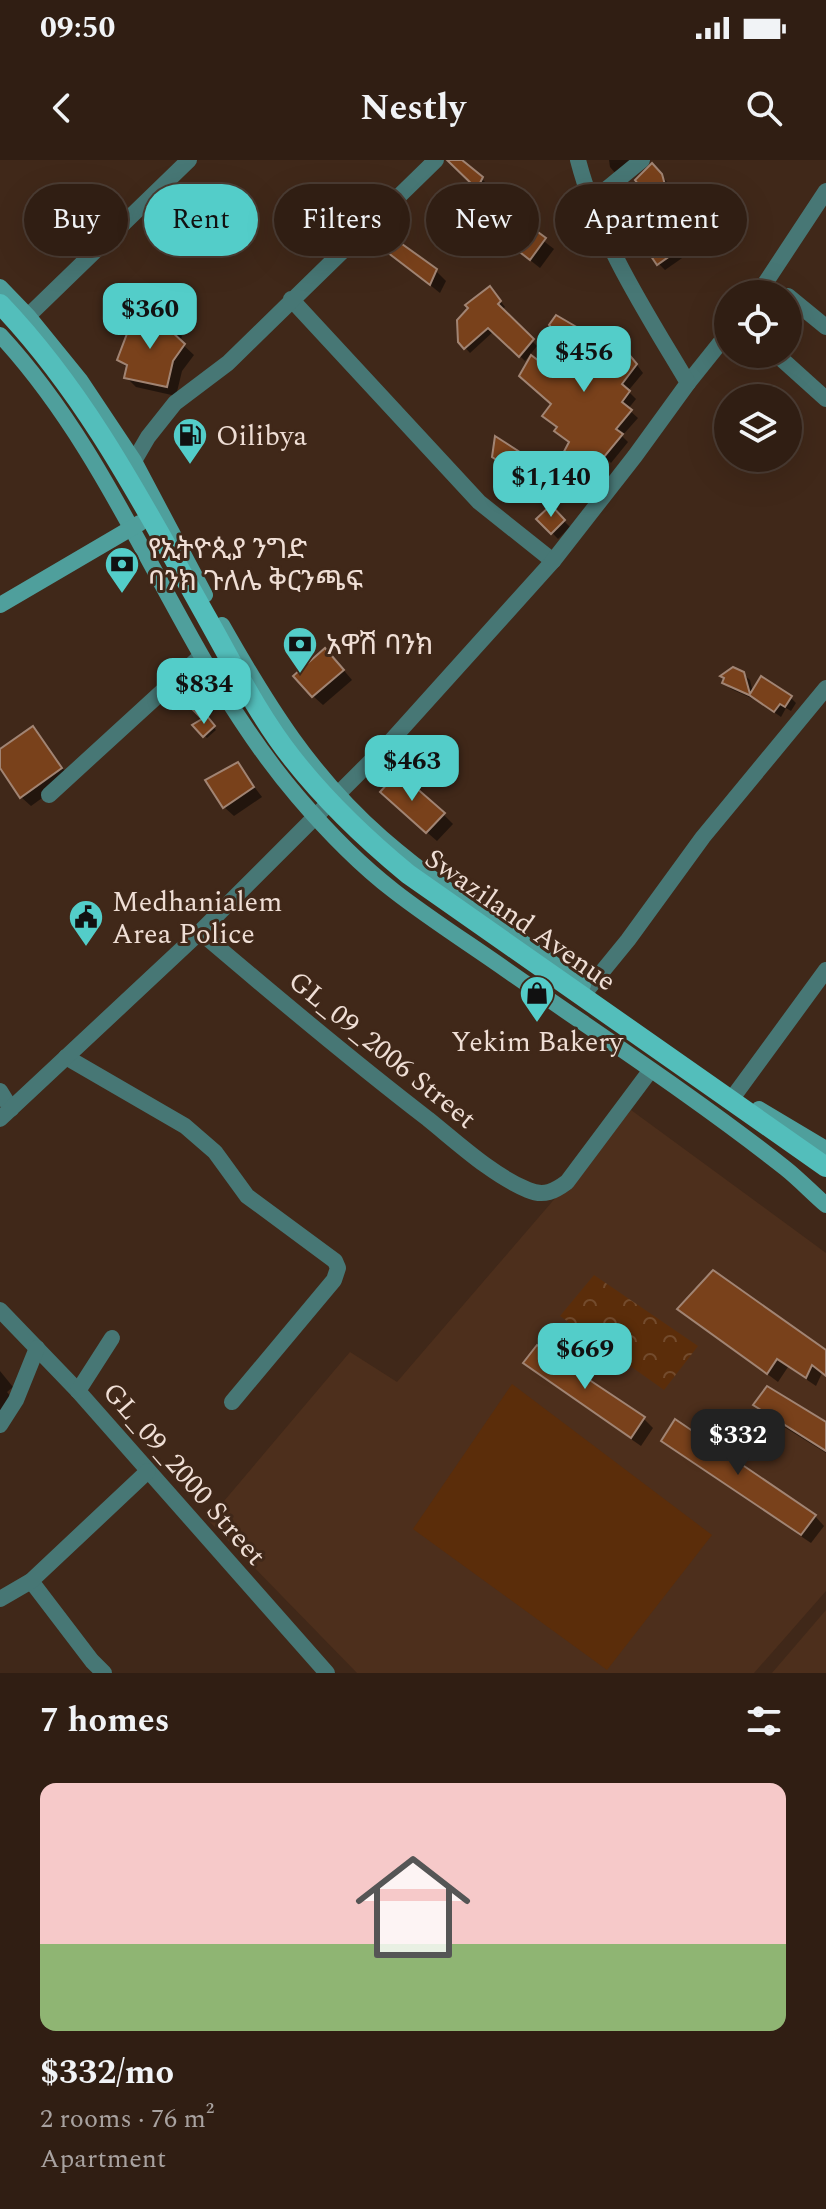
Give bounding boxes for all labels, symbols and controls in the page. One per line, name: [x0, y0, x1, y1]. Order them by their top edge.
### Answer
text: 09:50: [40, 5, 115, 51]
text: Nestly: [360, 81, 466, 136]
icon: back: [40, 86, 84, 130]
icon: search: [742, 86, 786, 130]
chip: Buy: [24, 184, 128, 256]
chip: Rent: [144, 184, 258, 256]
chip: Filters: [274, 184, 410, 256]
chip: New: [426, 184, 539, 256]
chip: Apartment: [555, 184, 747, 256]
map controls: [714, 280, 802, 472]
button: locate: [714, 280, 802, 368]
pin: $360: [103, 283, 197, 351]
text: $360: [121, 289, 179, 329]
pin: $456: [537, 326, 631, 394]
text: $456: [555, 332, 613, 372]
button: layers: [714, 384, 802, 472]
place label: Oilibya: [216, 415, 307, 458]
fuel station icon: Oilibya: [171, 416, 209, 466]
pin: $1,140: [486, 451, 616, 519]
text: $1,140: [511, 457, 591, 497]
place label: የኢትዮጲያ ንግድ ባንክ ጉለሌ ቅርንጫፍ: [148, 528, 363, 603]
bank icon: የኢትዮጲያ ንግድ ባንክ ጉለሌ ቅርንጫፍ: [103, 545, 141, 595]
place label: አዋሽ ባንክ: [326, 624, 433, 667]
bank icon: አዋሽ ባንክ: [281, 625, 319, 675]
pin: $834: [157, 658, 251, 726]
text: $834: [175, 664, 233, 704]
pin: $463: [365, 735, 459, 803]
text: $463: [383, 741, 441, 781]
street label: Swaziland Avenue: [415, 838, 625, 1003]
place label: Medhanialem Area Police: [112, 881, 282, 956]
public building icon: Medhanialem Area Police: [67, 898, 105, 948]
street label: GL_09_2006 Street: [278, 961, 486, 1140]
shop icon: Yekim Bakery: [518, 974, 556, 1024]
place label: Yekim Bakery: [451, 1021, 624, 1064]
pin: $669: [538, 1323, 632, 1391]
text: $669: [556, 1329, 614, 1369]
street label: GL_09_2000 Street: [92, 1372, 276, 1576]
pin: $332: [691, 1409, 785, 1477]
text: $332: [709, 1415, 767, 1455]
text: 7 homes: [40, 1695, 170, 1747]
icon: filters: [742, 1699, 786, 1743]
icon: home: [341, 1835, 485, 1979]
text: $332/mo: [40, 2047, 174, 2099]
text: 2 rooms · 76 m²: [40, 2099, 214, 2139]
text: Apartment: [40, 2139, 166, 2179]

